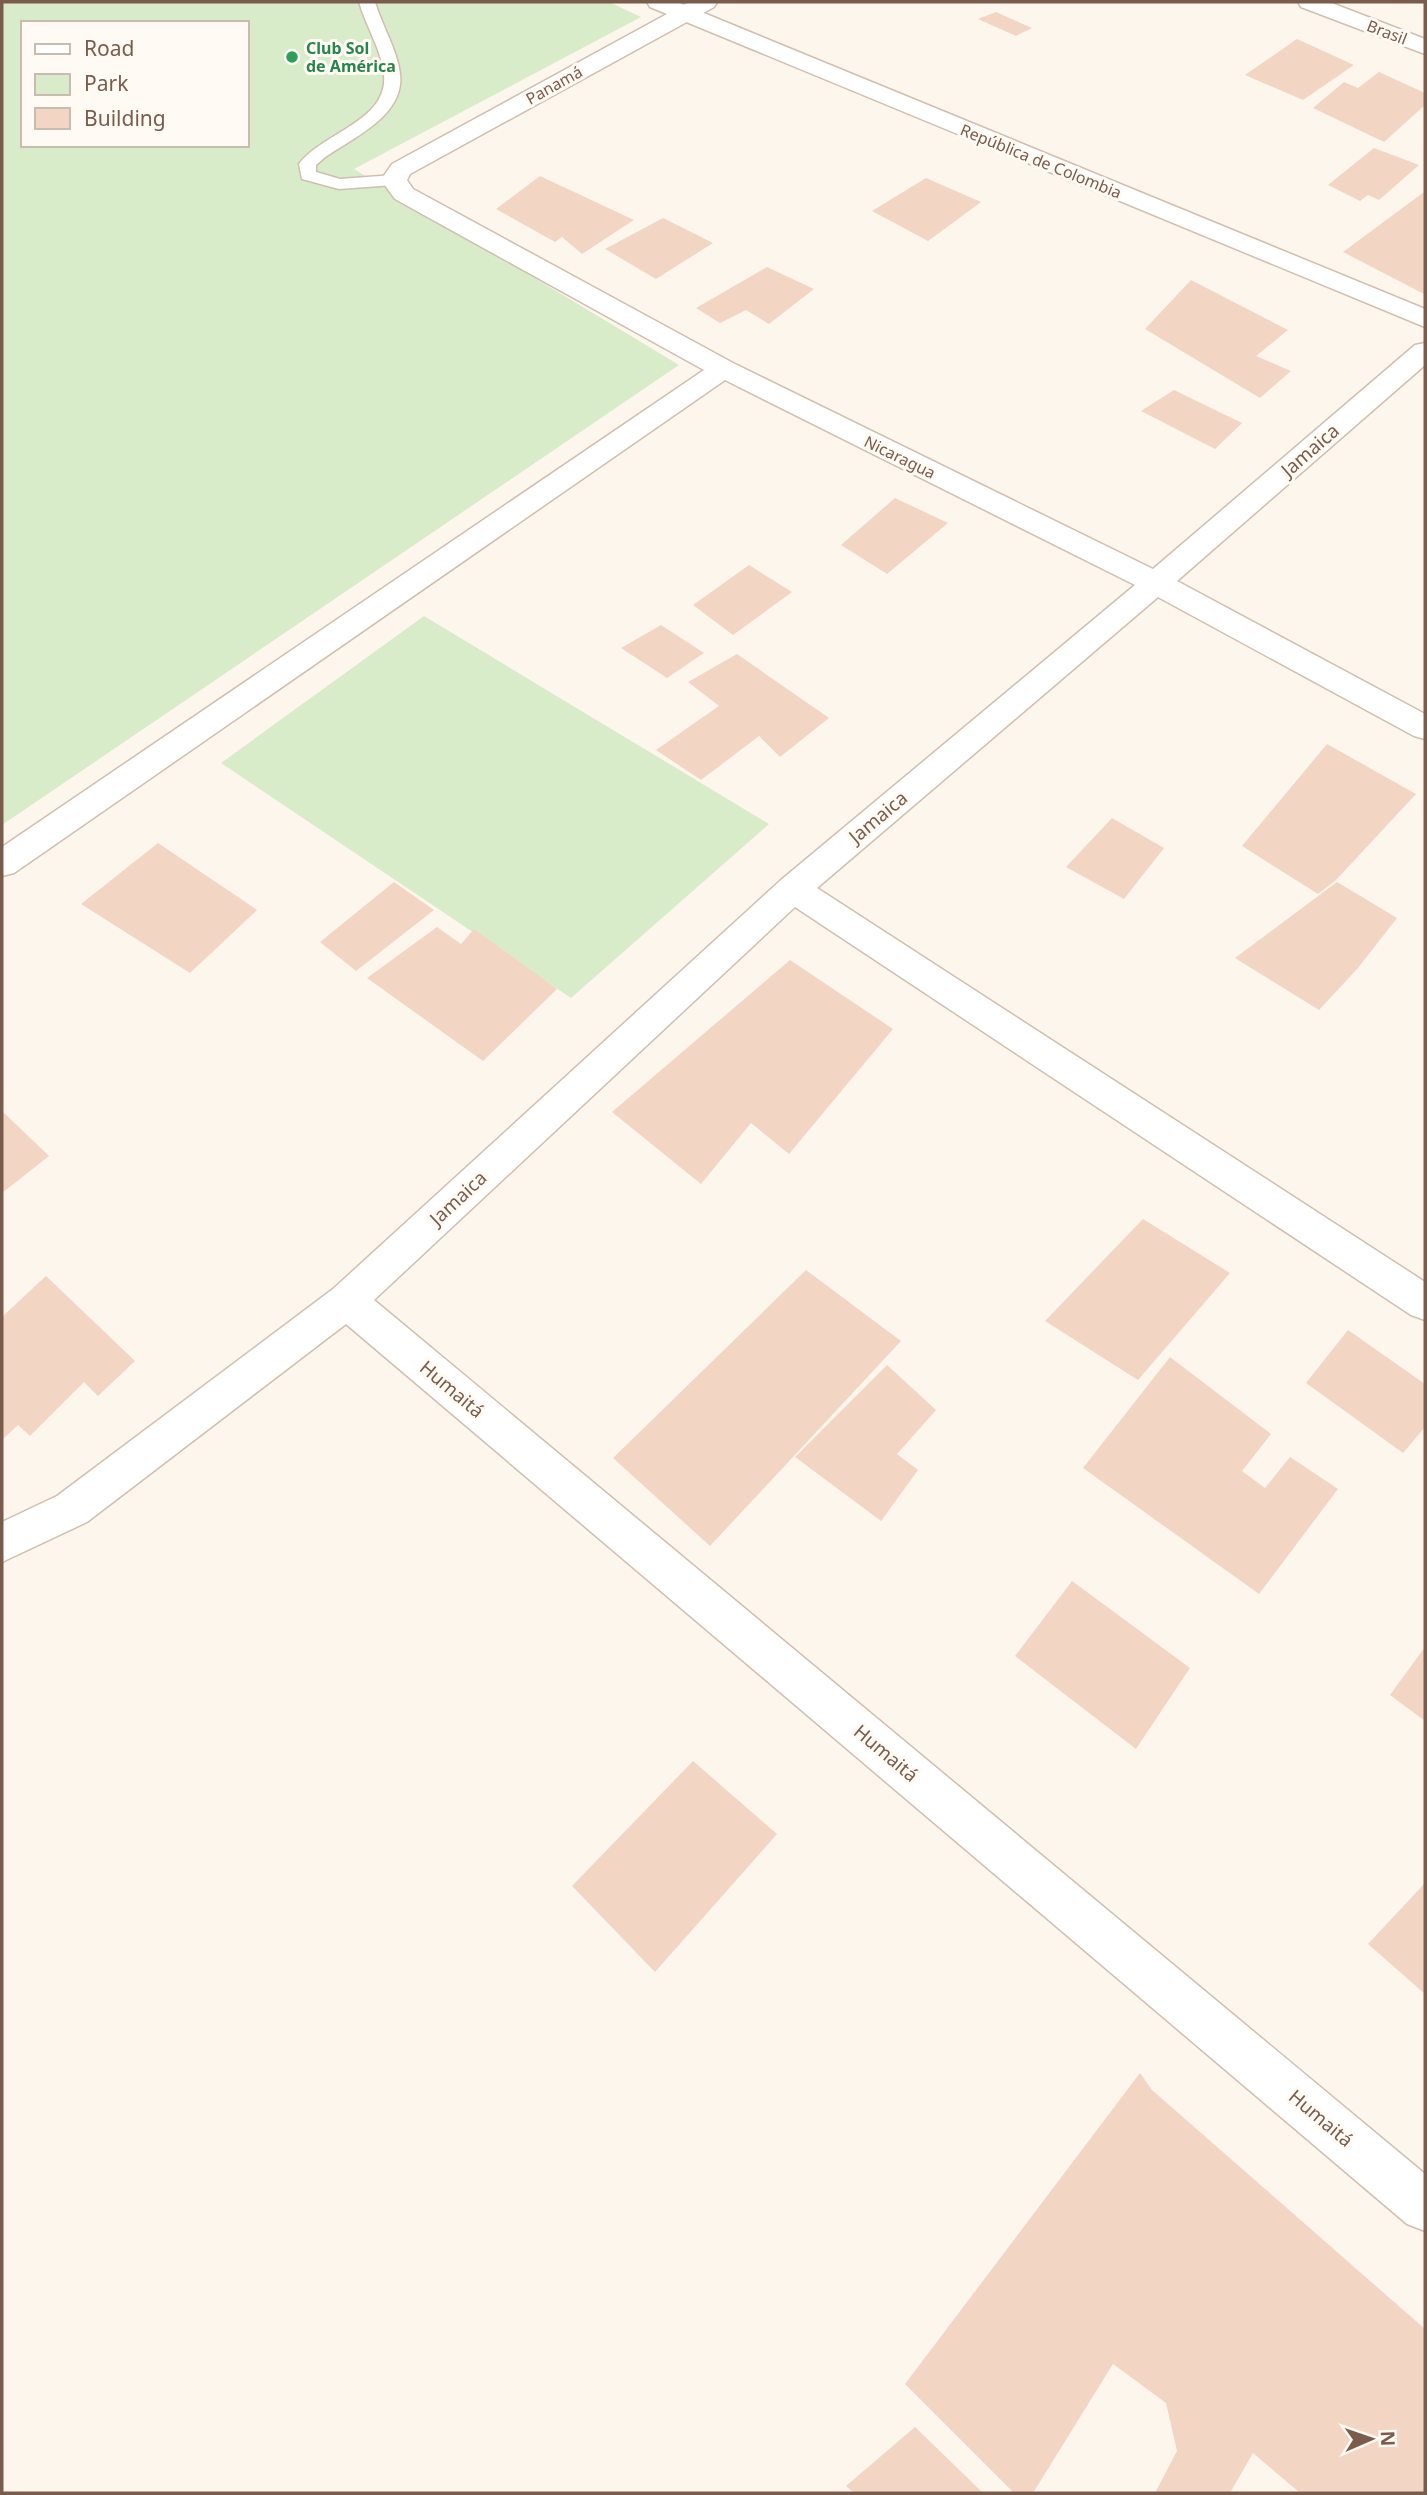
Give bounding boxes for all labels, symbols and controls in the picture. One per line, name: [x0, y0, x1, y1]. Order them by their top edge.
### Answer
street label: Brasil: [1364, 14, 1410, 50]
legend: [21, 21, 248, 147]
text: Road: [84, 34, 134, 62]
place label: Club Sol de América: [306, 37, 396, 77]
marker: Club Sol de América: [284, 49, 300, 65]
street label: Panamá: [522, 60, 586, 110]
text: Park: [84, 69, 129, 97]
text: Building: [84, 104, 166, 132]
street label: República de Colombia: [957, 119, 1125, 203]
street label: Jamaica: [1274, 418, 1345, 484]
street label: Nicaragua: [861, 430, 939, 484]
street label: Jamaica: [842, 785, 913, 850]
street label: Jamaica: [422, 1165, 492, 1232]
street label: Humaitá: [414, 1354, 490, 1424]
street label: Humaitá: [848, 1718, 924, 1788]
street label: Humaitá: [1283, 2083, 1359, 2153]
north arrow: [1336, 2404, 1406, 2474]
text: N: [1375, 2430, 1401, 2447]

